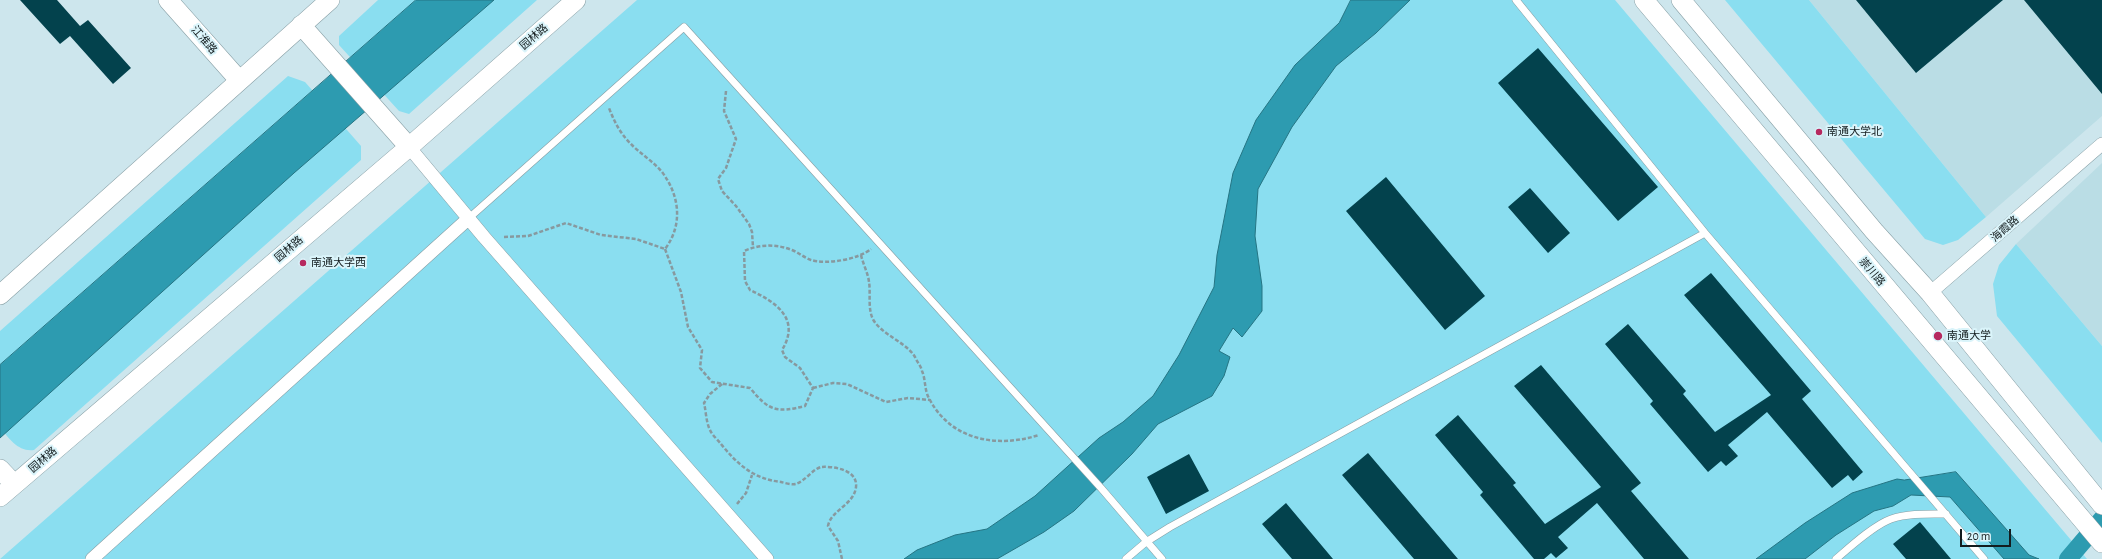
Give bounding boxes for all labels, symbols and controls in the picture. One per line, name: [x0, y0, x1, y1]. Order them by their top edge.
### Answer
street label: 园林路: [517, 21, 551, 53]
street label: 江淮路: [188, 23, 220, 57]
place label: 南通大学北: [1827, 125, 1882, 139]
marker: 南通大学北: [1814, 127, 1824, 137]
street label: 海霞路: [1988, 213, 2022, 245]
street label: 园林路: [272, 233, 306, 265]
street label: 崇川路: [1856, 255, 1888, 289]
place label: 南通大学西: [311, 256, 366, 270]
marker: 南通大学西: [298, 258, 308, 268]
place label: 南通大学: [1947, 329, 1991, 343]
marker: 南通大学: [1932, 330, 1944, 342]
street label: 园林路: [26, 444, 60, 476]
scale bar: [1962, 521, 2013, 547]
text: 20 m: [1967, 530, 1990, 542]

